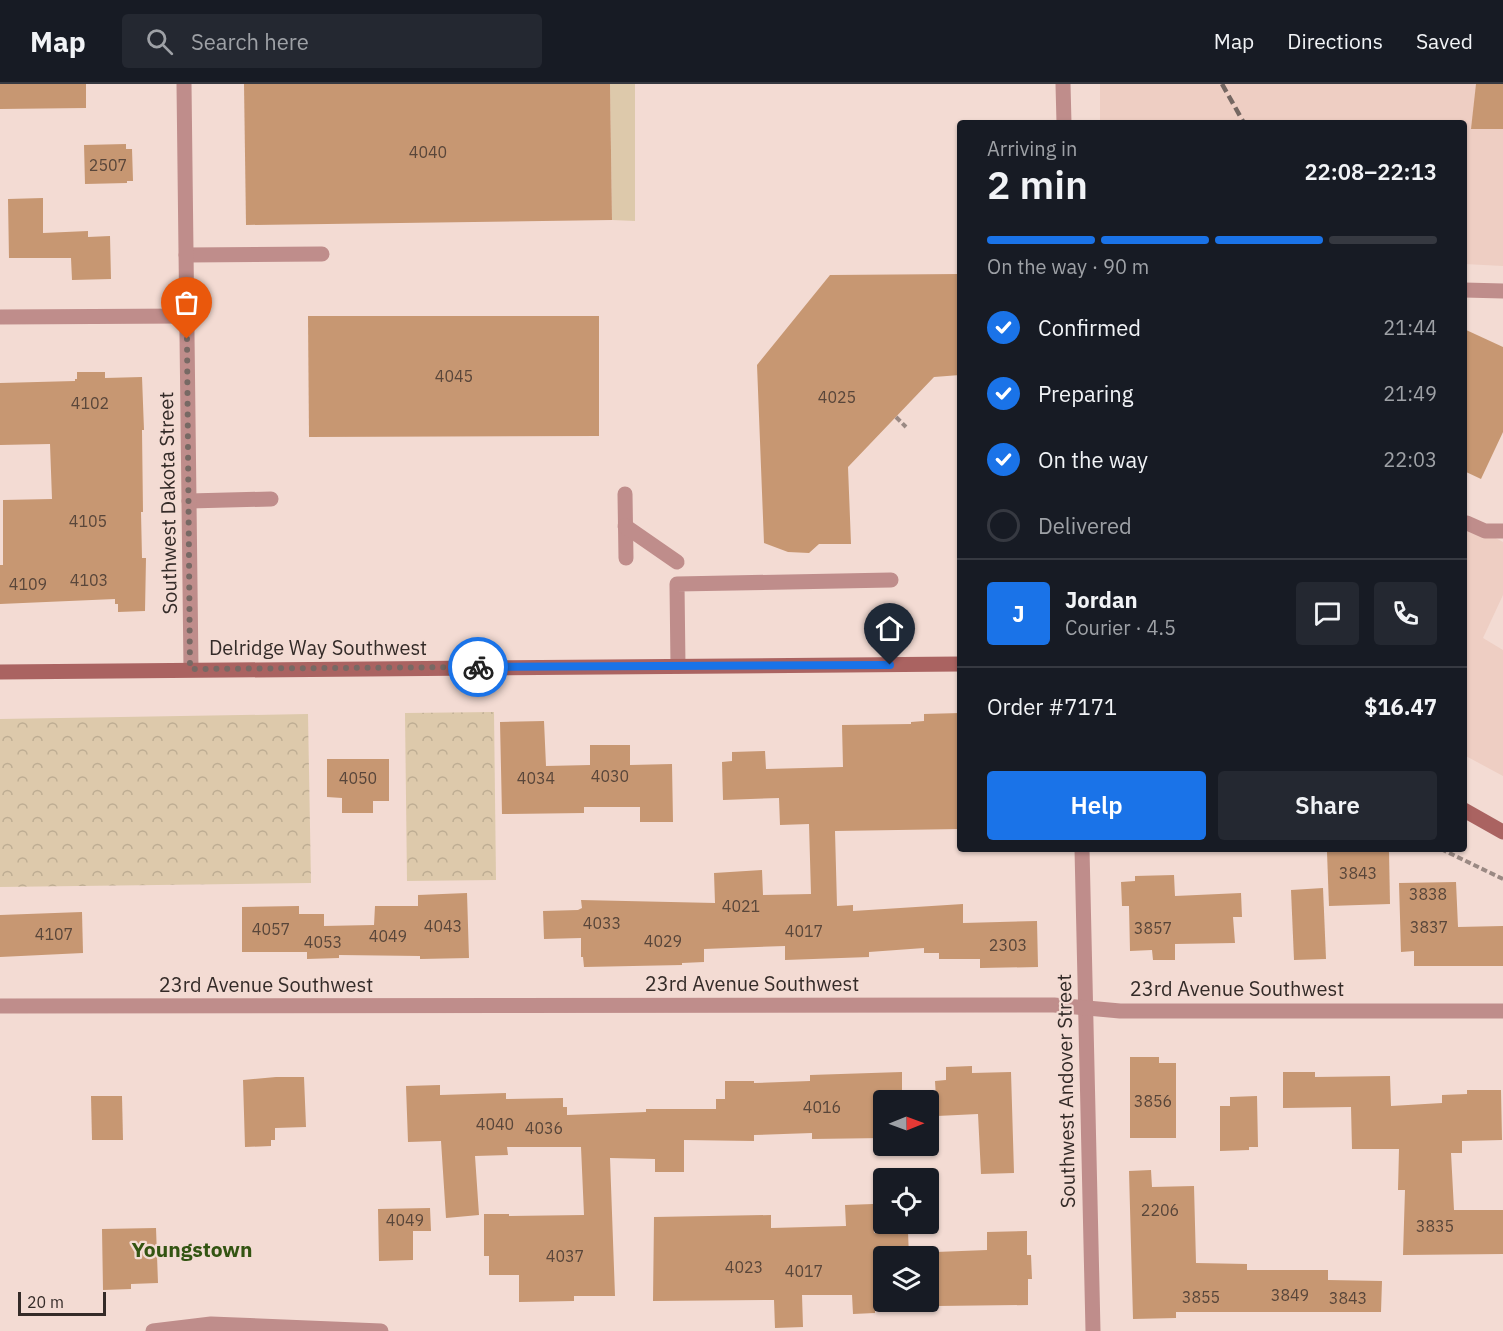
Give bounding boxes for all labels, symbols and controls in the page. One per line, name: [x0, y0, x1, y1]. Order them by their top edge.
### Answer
search box: [122, 14, 542, 68]
text: Map: [30, 23, 86, 60]
icon: search: [143, 25, 176, 58]
text: Search here: [191, 27, 309, 56]
text: Map: [1214, 27, 1254, 55]
text: Directions: [1287, 27, 1383, 55]
text: Saved: [1416, 27, 1473, 55]
text: Arriving in: [987, 135, 1077, 162]
house number: 4040: [409, 142, 447, 162]
house number: 2507: [89, 155, 127, 175]
text: 22:08–22:13: [1304, 157, 1437, 186]
text: 2 min: [987, 159, 1088, 210]
text: On the way · 90 m: [987, 253, 1149, 280]
pin: [161, 277, 212, 339]
icon: bag: [170, 286, 203, 319]
icon: check: [987, 311, 1020, 344]
text: Confirmed: [1038, 313, 1141, 342]
text: 21:44: [1383, 314, 1437, 341]
house number: 4045: [435, 366, 473, 386]
icon: check: [987, 377, 1020, 410]
text: Preparing: [1038, 379, 1133, 408]
text: 21:49: [1383, 380, 1437, 407]
house number: 4025: [818, 387, 856, 407]
street label: Southwest Dakota Street: [152, 391, 183, 615]
house number: 4102: [71, 393, 109, 413]
icon: check: [987, 443, 1020, 476]
text: On the way: [1038, 445, 1148, 474]
text: 22:03: [1383, 446, 1437, 473]
house number: 4105: [69, 511, 107, 531]
text: Delivered: [1038, 511, 1132, 540]
house number: 4103: [70, 570, 108, 590]
house number: 4109: [9, 574, 47, 594]
button: chat: [1296, 582, 1359, 645]
button: phone: [1374, 582, 1437, 645]
text: Jordan: [1065, 585, 1138, 614]
text: J: [1012, 599, 1025, 628]
pin: [864, 603, 915, 665]
icon: home: [873, 612, 906, 645]
text: Courier · 4.5: [1065, 614, 1176, 641]
street label: Delridge Way Southwest: [209, 634, 427, 661]
courier: [448, 637, 508, 697]
icon: bike: [462, 651, 495, 684]
text: Order #7171: [987, 692, 1117, 721]
text: $16.47: [1364, 692, 1437, 721]
house number: 4030: [591, 766, 629, 786]
house number: 4050: [339, 768, 377, 788]
house number: 4034: [517, 768, 555, 788]
button: Help: [987, 771, 1206, 840]
button: Share: [1218, 771, 1437, 840]
house number: 3843: [1339, 863, 1377, 883]
house number: 3838: [1409, 884, 1447, 904]
house number: 4021: [722, 896, 760, 916]
house number: 4033: [583, 913, 621, 933]
house number: 4043: [424, 916, 462, 936]
house number: 3837: [1410, 917, 1448, 937]
house number: 3857: [1134, 918, 1172, 938]
house number: 4057: [252, 919, 290, 939]
house number: 4017: [785, 921, 823, 941]
house number: 4107: [35, 924, 73, 944]
house number: 4049: [369, 926, 407, 946]
house number: 4029: [644, 931, 682, 951]
house number: 4053: [304, 932, 342, 952]
house number: 2303: [989, 935, 1027, 955]
street label: 23rd Avenue Southwest: [645, 970, 859, 997]
street label: 23rd Avenue Southwest: [159, 971, 373, 998]
street label: Southwest Andover Street: [1050, 974, 1081, 1208]
street label: 23rd Avenue Southwest: [1130, 975, 1344, 1002]
north arrow: [873, 1090, 939, 1156]
map controls: [873, 1090, 939, 1312]
house number: 3856: [1134, 1091, 1172, 1111]
house number: 4016: [803, 1097, 841, 1117]
house number: 4040: [476, 1114, 514, 1134]
house number: 4036: [525, 1118, 563, 1138]
button: locate: [873, 1168, 939, 1234]
house number: 2206: [1141, 1200, 1179, 1220]
house number: 4049: [386, 1210, 424, 1230]
house number: 3835: [1416, 1216, 1454, 1236]
district label: Youngstown: [131, 1235, 253, 1263]
house number: 4037: [546, 1246, 584, 1266]
button: layers: [873, 1246, 939, 1312]
house number: 4023: [725, 1257, 763, 1277]
house number: 4017: [785, 1261, 823, 1281]
house number: 3849: [1271, 1285, 1309, 1305]
house number: 3855: [1182, 1287, 1220, 1307]
house number: 3843: [1329, 1288, 1367, 1308]
scale bar: [18, 1289, 106, 1316]
text: 20 m: [27, 1292, 64, 1312]

